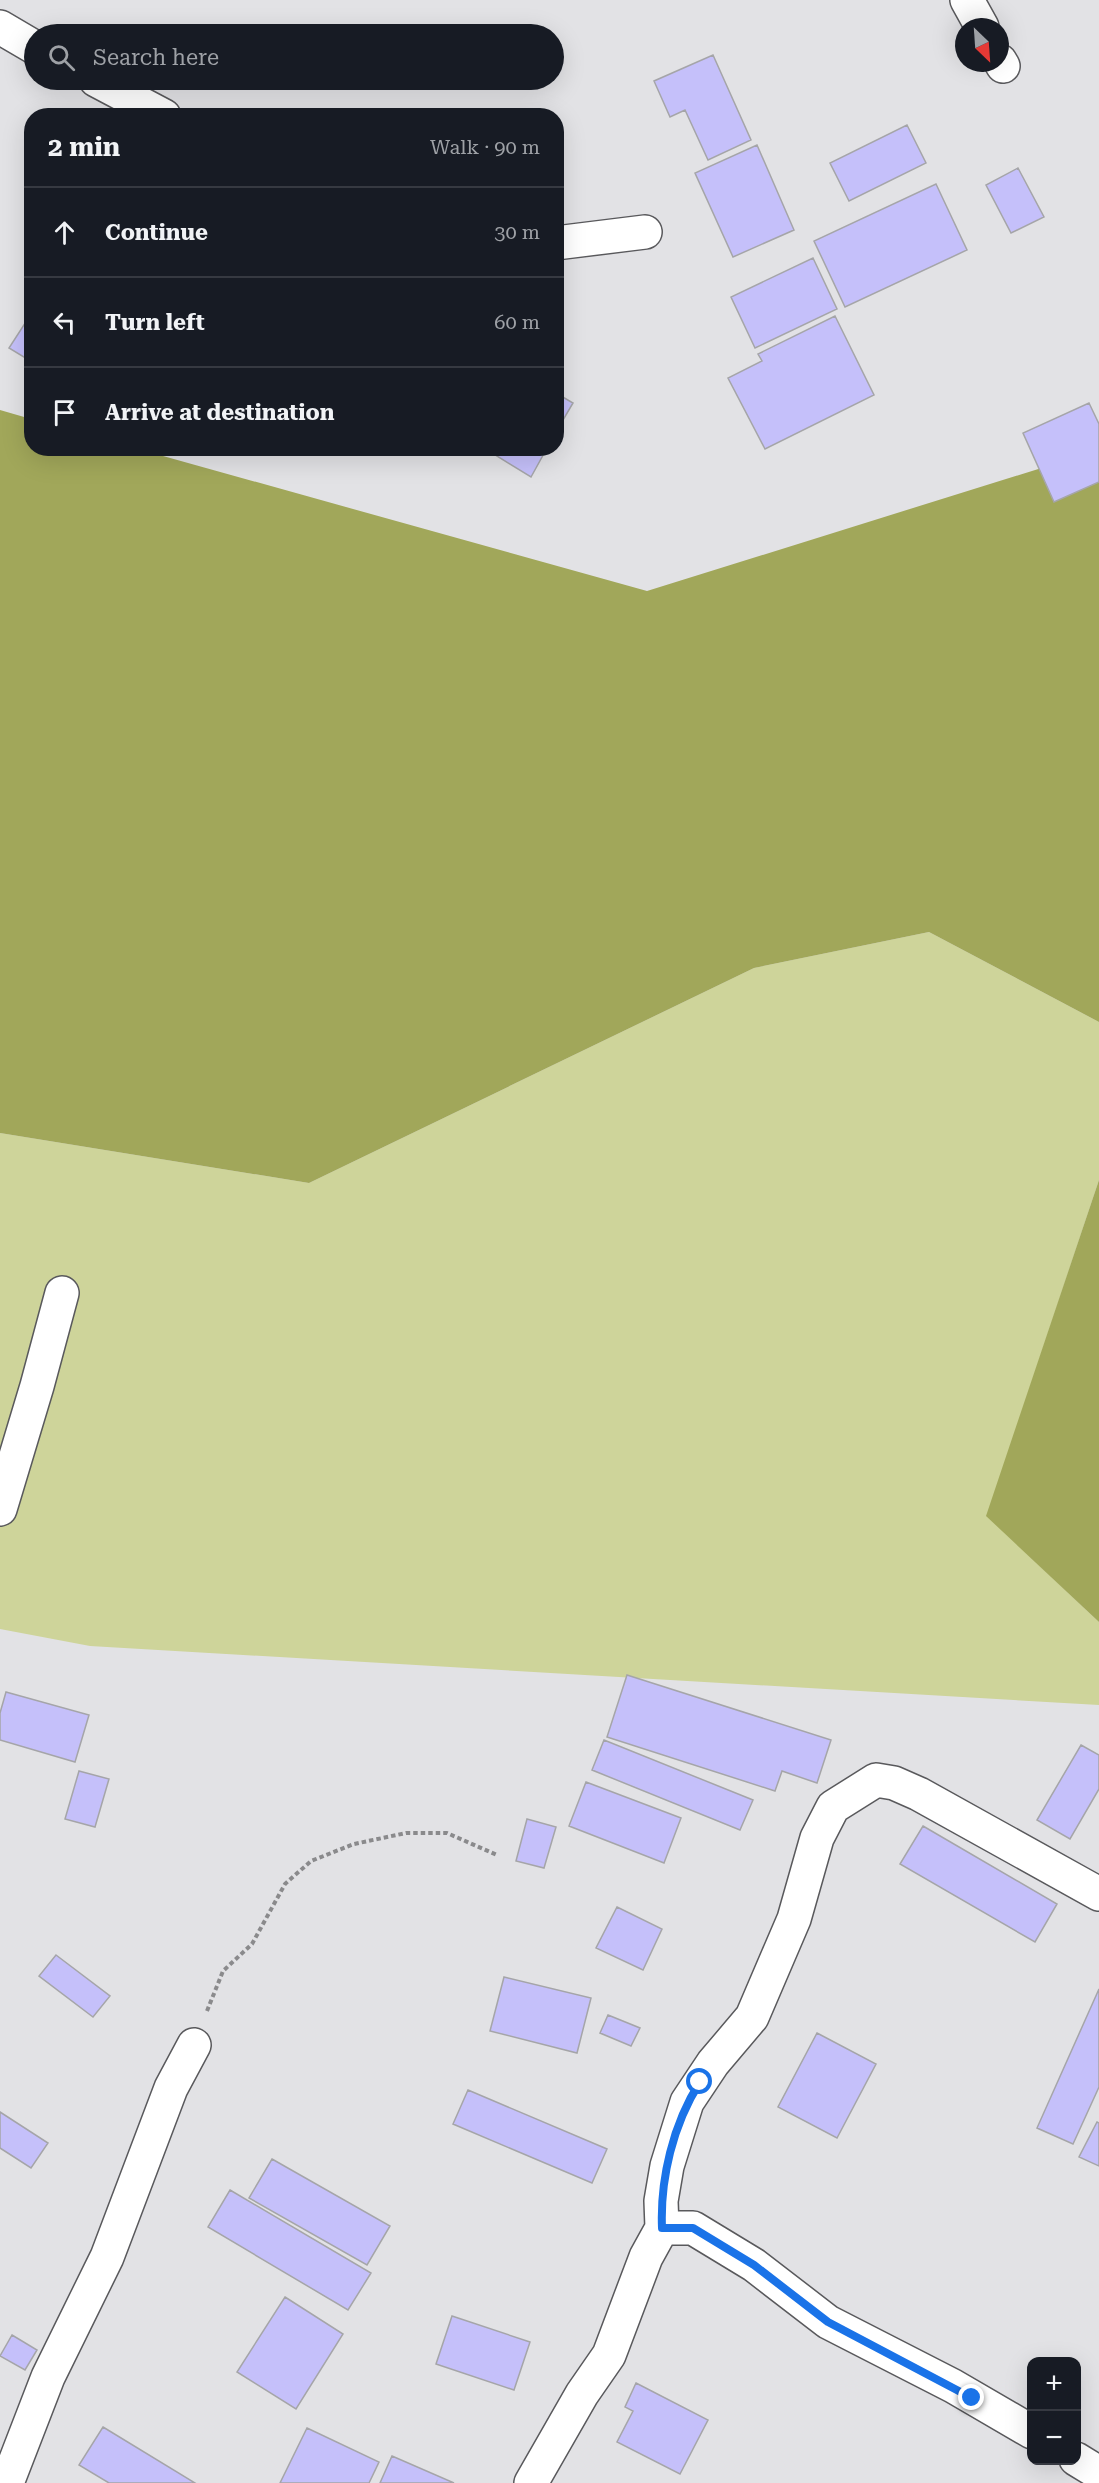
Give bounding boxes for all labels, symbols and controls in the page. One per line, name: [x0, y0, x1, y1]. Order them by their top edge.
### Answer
north arrow: [955, 18, 1009, 72]
search box: [24, 24, 564, 90]
icon: search: [45, 41, 78, 74]
text: Search here: [93, 45, 219, 70]
text: 2 min: [48, 132, 120, 162]
text: Walk · 90 m: [430, 135, 540, 159]
icon: ahead: [48, 216, 81, 249]
text: Continue: [105, 220, 208, 245]
text: 30 m: [494, 220, 540, 244]
icon: left: [48, 306, 81, 339]
text: Turn left: [105, 310, 205, 335]
text: 60 m: [494, 310, 540, 334]
icon: arrive: [48, 396, 81, 429]
text: Arrive at destination: [105, 400, 334, 425]
route start: [686, 2068, 712, 2094]
map controls: [1027, 2357, 1081, 2465]
button: +: [1027, 2357, 1081, 2411]
route end: [958, 2384, 984, 2410]
button: −: [1027, 2411, 1081, 2465]

